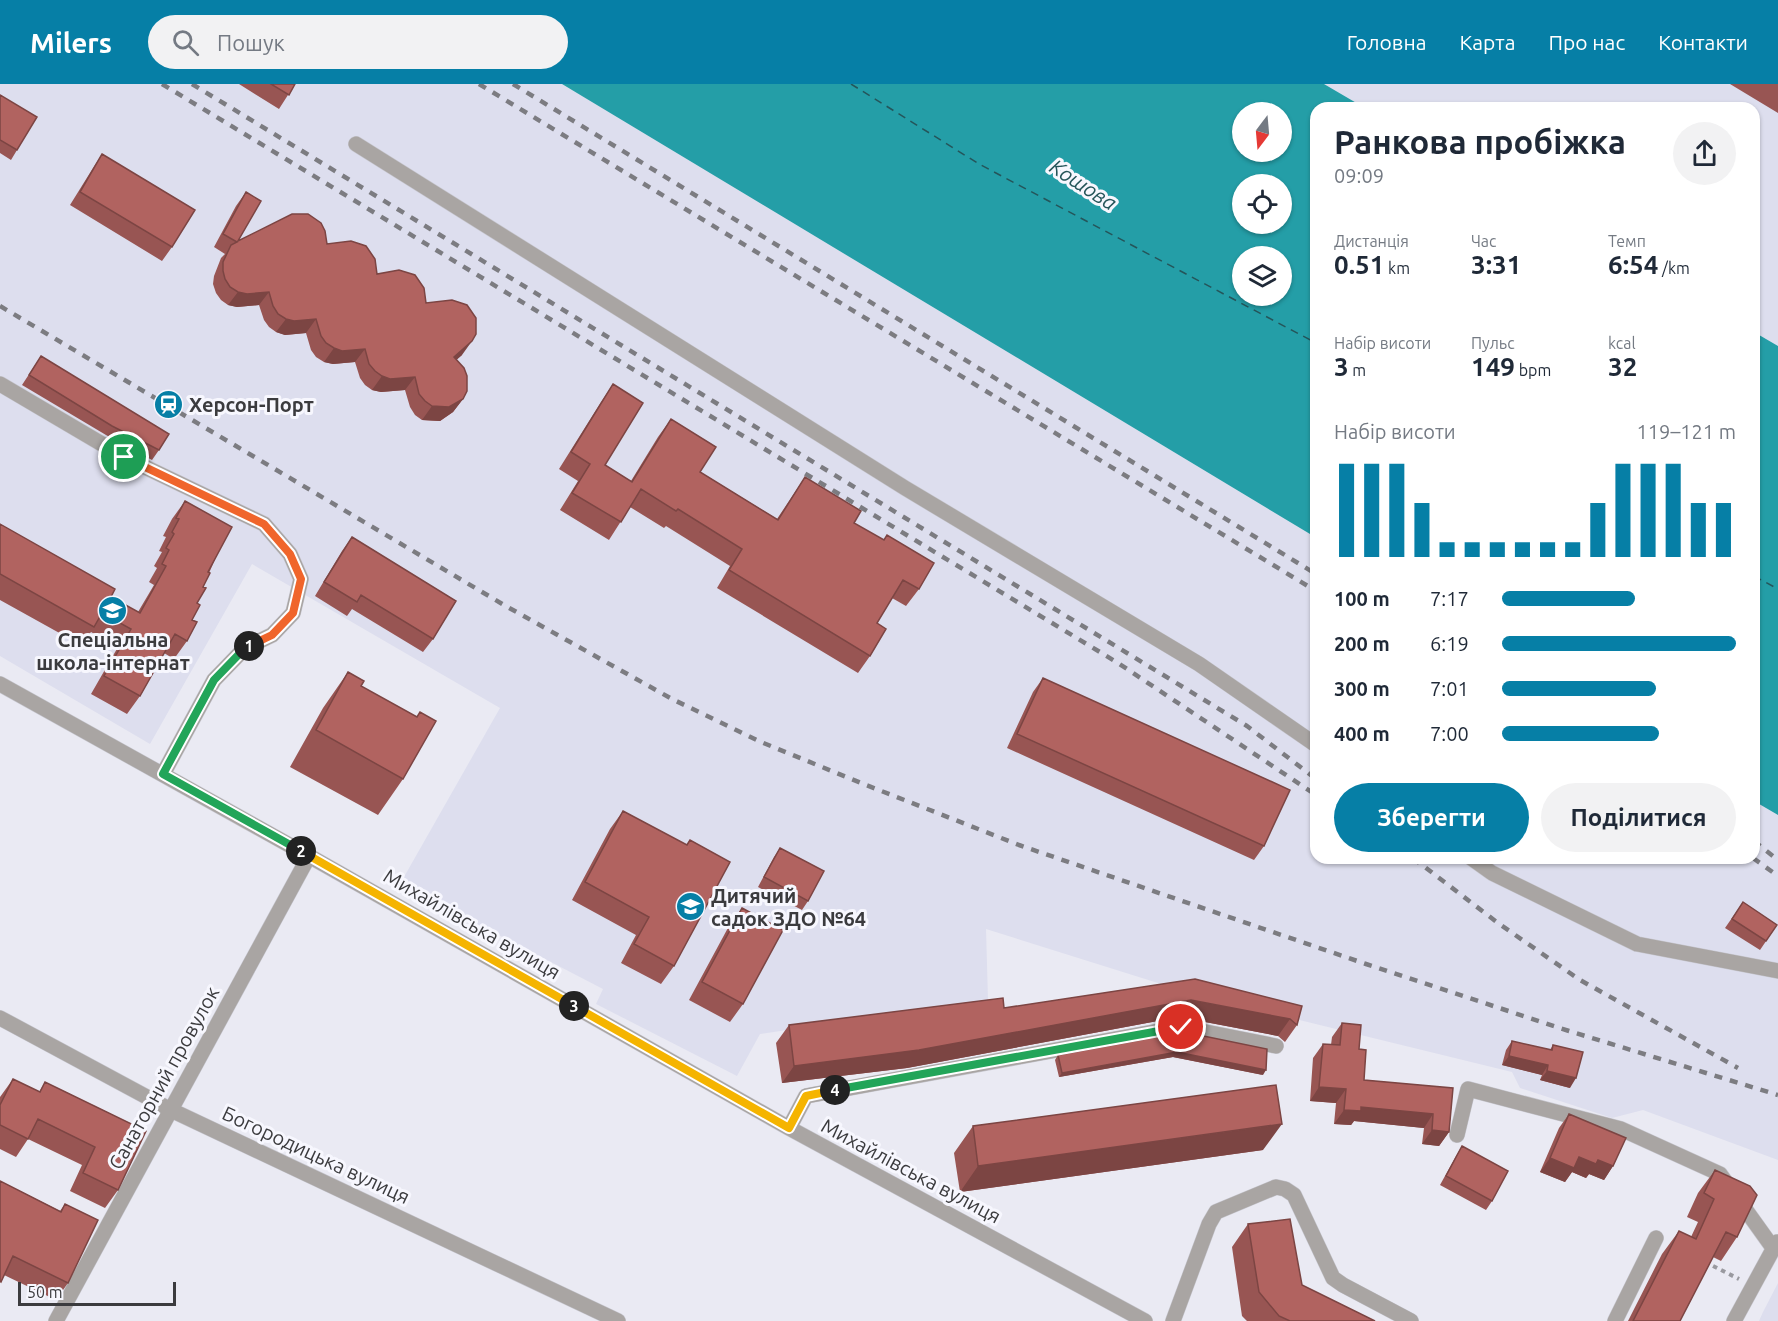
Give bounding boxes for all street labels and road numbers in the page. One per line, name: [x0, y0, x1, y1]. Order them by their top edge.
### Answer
street label: Михайлівська вулиця: [380, 864, 565, 984]
street label: Санаторний провулок: [104, 982, 223, 1173]
street label: Богородицька вулиця: [219, 1101, 414, 1208]
street label: Михайлівська вулиця: [817, 1113, 1005, 1228]

